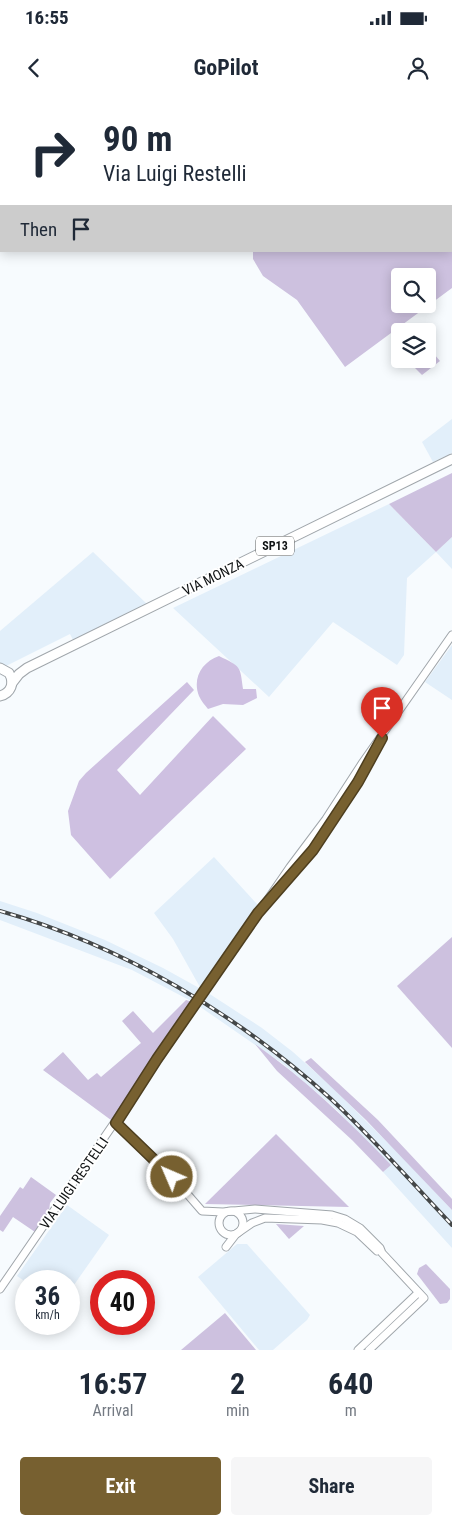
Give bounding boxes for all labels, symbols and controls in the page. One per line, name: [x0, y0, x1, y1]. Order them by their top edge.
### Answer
text: 16:55: [25, 6, 69, 29]
icon: back: [20, 54, 48, 82]
icon: person: [404, 54, 432, 82]
text: GoPilot: [193, 55, 259, 80]
text: 90 m: [103, 119, 172, 160]
icon: right: [20, 120, 85, 185]
text: Via Luigi Restelli: [103, 161, 247, 186]
icon: arrive: [67, 215, 95, 243]
text: Then: [20, 218, 57, 241]
map controls: [391, 268, 436, 368]
button: search: [391, 268, 436, 313]
button: layers: [391, 323, 436, 368]
road number: SP13: [256, 536, 294, 556]
street label: VIA MONZA: [180, 555, 246, 599]
pin: [361, 687, 403, 738]
icon: arrive: [368, 694, 396, 722]
street label: VIA LUIGI RESTELLI: [36, 1134, 112, 1232]
position arrow: [145, 1150, 197, 1202]
speed limit sign: 40: [90, 1270, 155, 1335]
text: 36: [35, 1282, 60, 1311]
text: km/h: [35, 1308, 60, 1322]
text: 16:57: [79, 1366, 147, 1401]
text: 2: [230, 1366, 245, 1401]
text: 640: [328, 1366, 373, 1401]
text: Arrival: [93, 1401, 133, 1420]
text: min: [226, 1401, 249, 1420]
text: m: [345, 1401, 357, 1420]
button: Exit: [20, 1457, 221, 1515]
button: Share: [231, 1457, 432, 1515]

